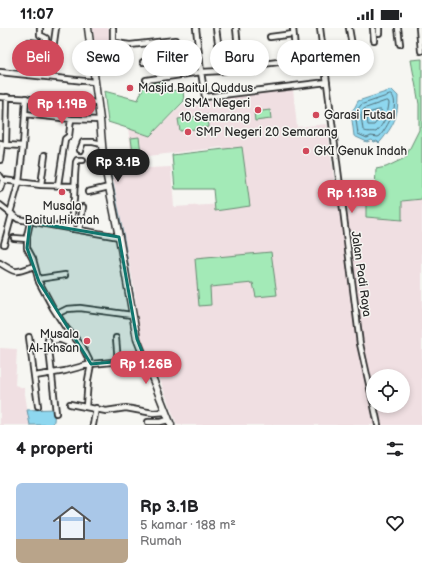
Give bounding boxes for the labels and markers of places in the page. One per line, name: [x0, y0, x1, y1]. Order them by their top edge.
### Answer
place label: Masjid Baitul Quddus: [138, 81, 253, 96]
marker: Masjid Baitul Quddus: [125, 83, 135, 93]
pin: Rp 1.19B: [21, 91, 103, 125]
place label: SMA Negeri 10 Semarang: [180, 96, 250, 125]
marker: SMA Negeri 10 Semarang: [253, 105, 263, 115]
place label: Garasi Futsal: [324, 108, 395, 123]
marker: Garasi Futsal: [311, 110, 321, 120]
place label: SMP Negeri 20 Semarang: [196, 125, 338, 140]
marker: SMP Negeri 20 Semarang: [183, 127, 193, 137]
place label: GKI Genuk Indah: [314, 144, 407, 159]
marker: GKI Genuk Indah: [301, 146, 311, 156]
pin: Rp 3.1B: [81, 149, 155, 183]
pin: Rp 1.13B: [311, 180, 393, 214]
marker: Musala Baitul Hikmah: [57, 187, 67, 197]
place label: Musala Baitul Hikmah: [25, 199, 100, 228]
place label: Musala Al-Ikhsan: [29, 327, 79, 356]
marker: Musala Al-Ikhsan: [82, 336, 92, 346]
pin: Rp 1.26B: [105, 351, 187, 385]

